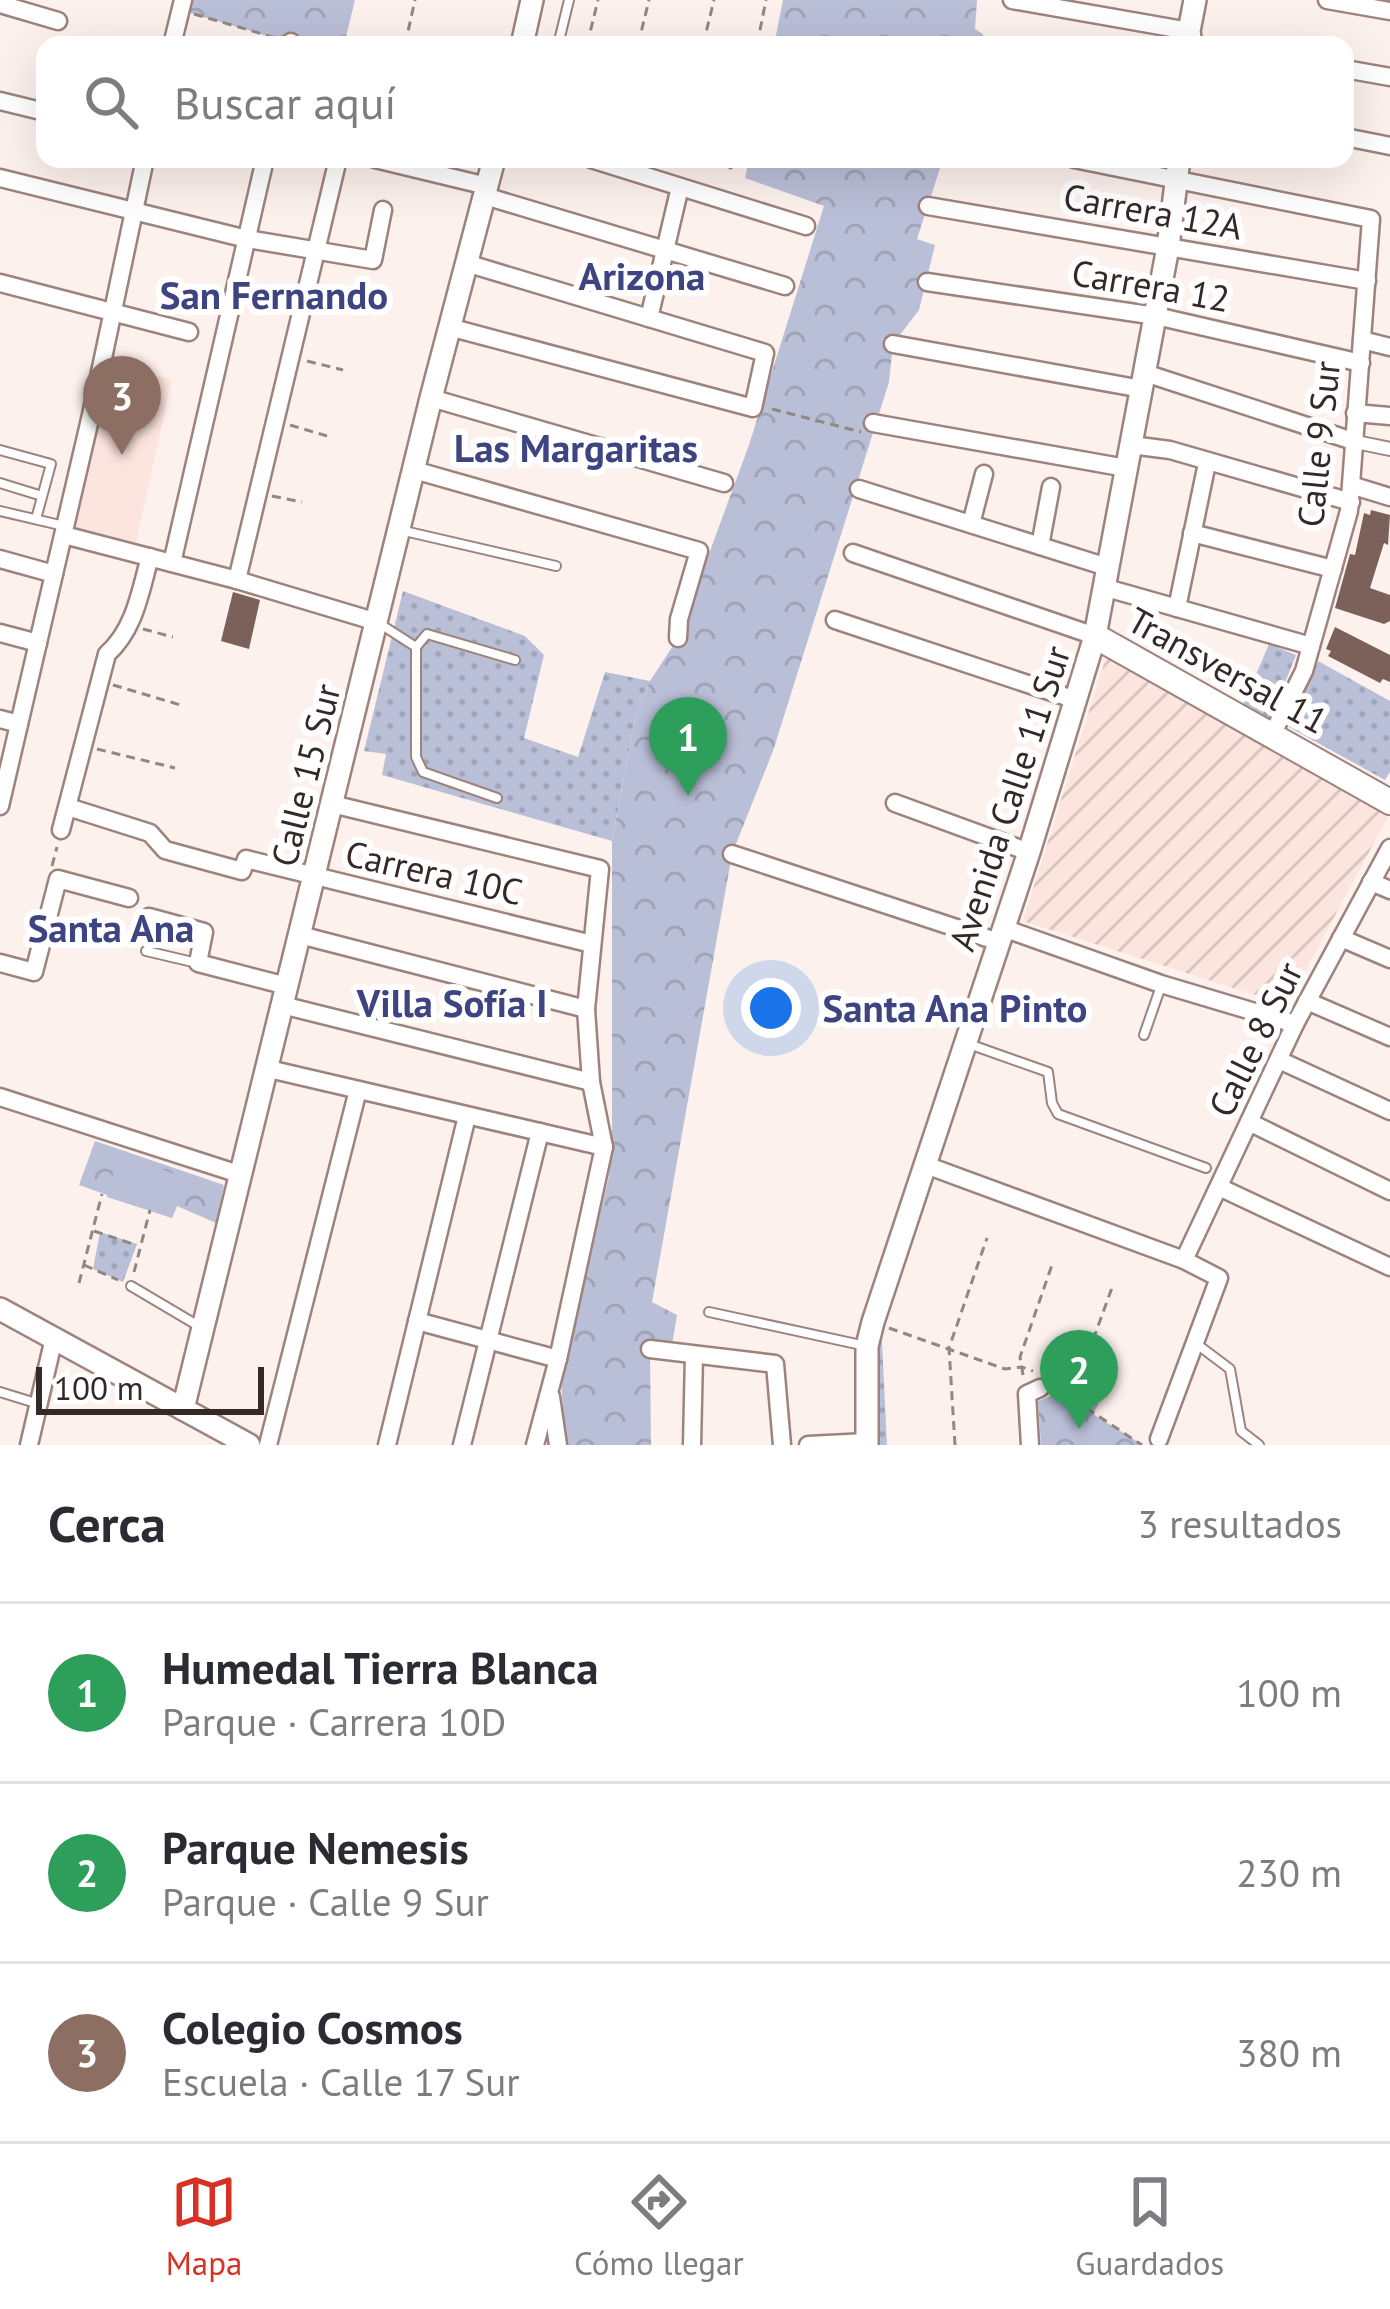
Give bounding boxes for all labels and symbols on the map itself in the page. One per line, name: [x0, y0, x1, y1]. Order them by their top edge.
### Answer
street label: Carrera 12A: [1060, 172, 1246, 250]
street label: Carrera 12: [1068, 248, 1234, 322]
district label: Arizona: [579, 250, 705, 301]
district label: San Fernando: [160, 269, 388, 320]
pin: 3: [83, 356, 161, 455]
street label: Calle 9 Sur: [1286, 359, 1350, 529]
district label: Las Margaritas: [454, 422, 698, 473]
street label: Transversal 11: [1120, 596, 1336, 744]
street label: Avenida Calle 11 Sur: [938, 640, 1080, 956]
street label: Calle 15 Sur: [260, 679, 350, 871]
pin: 1: [649, 697, 727, 796]
street label: Carrera 10C: [341, 829, 527, 915]
district label: Santa Ana: [28, 902, 194, 953]
street label: Calle 8 Sur: [1197, 954, 1313, 1124]
district label: Villa Sofía I: [356, 977, 547, 1028]
your location: [741, 978, 801, 1038]
district label: Santa Ana Pinto: [822, 982, 1088, 1033]
pin: 2: [1040, 1330, 1118, 1429]
scale bar: [36, 1361, 264, 1414]

